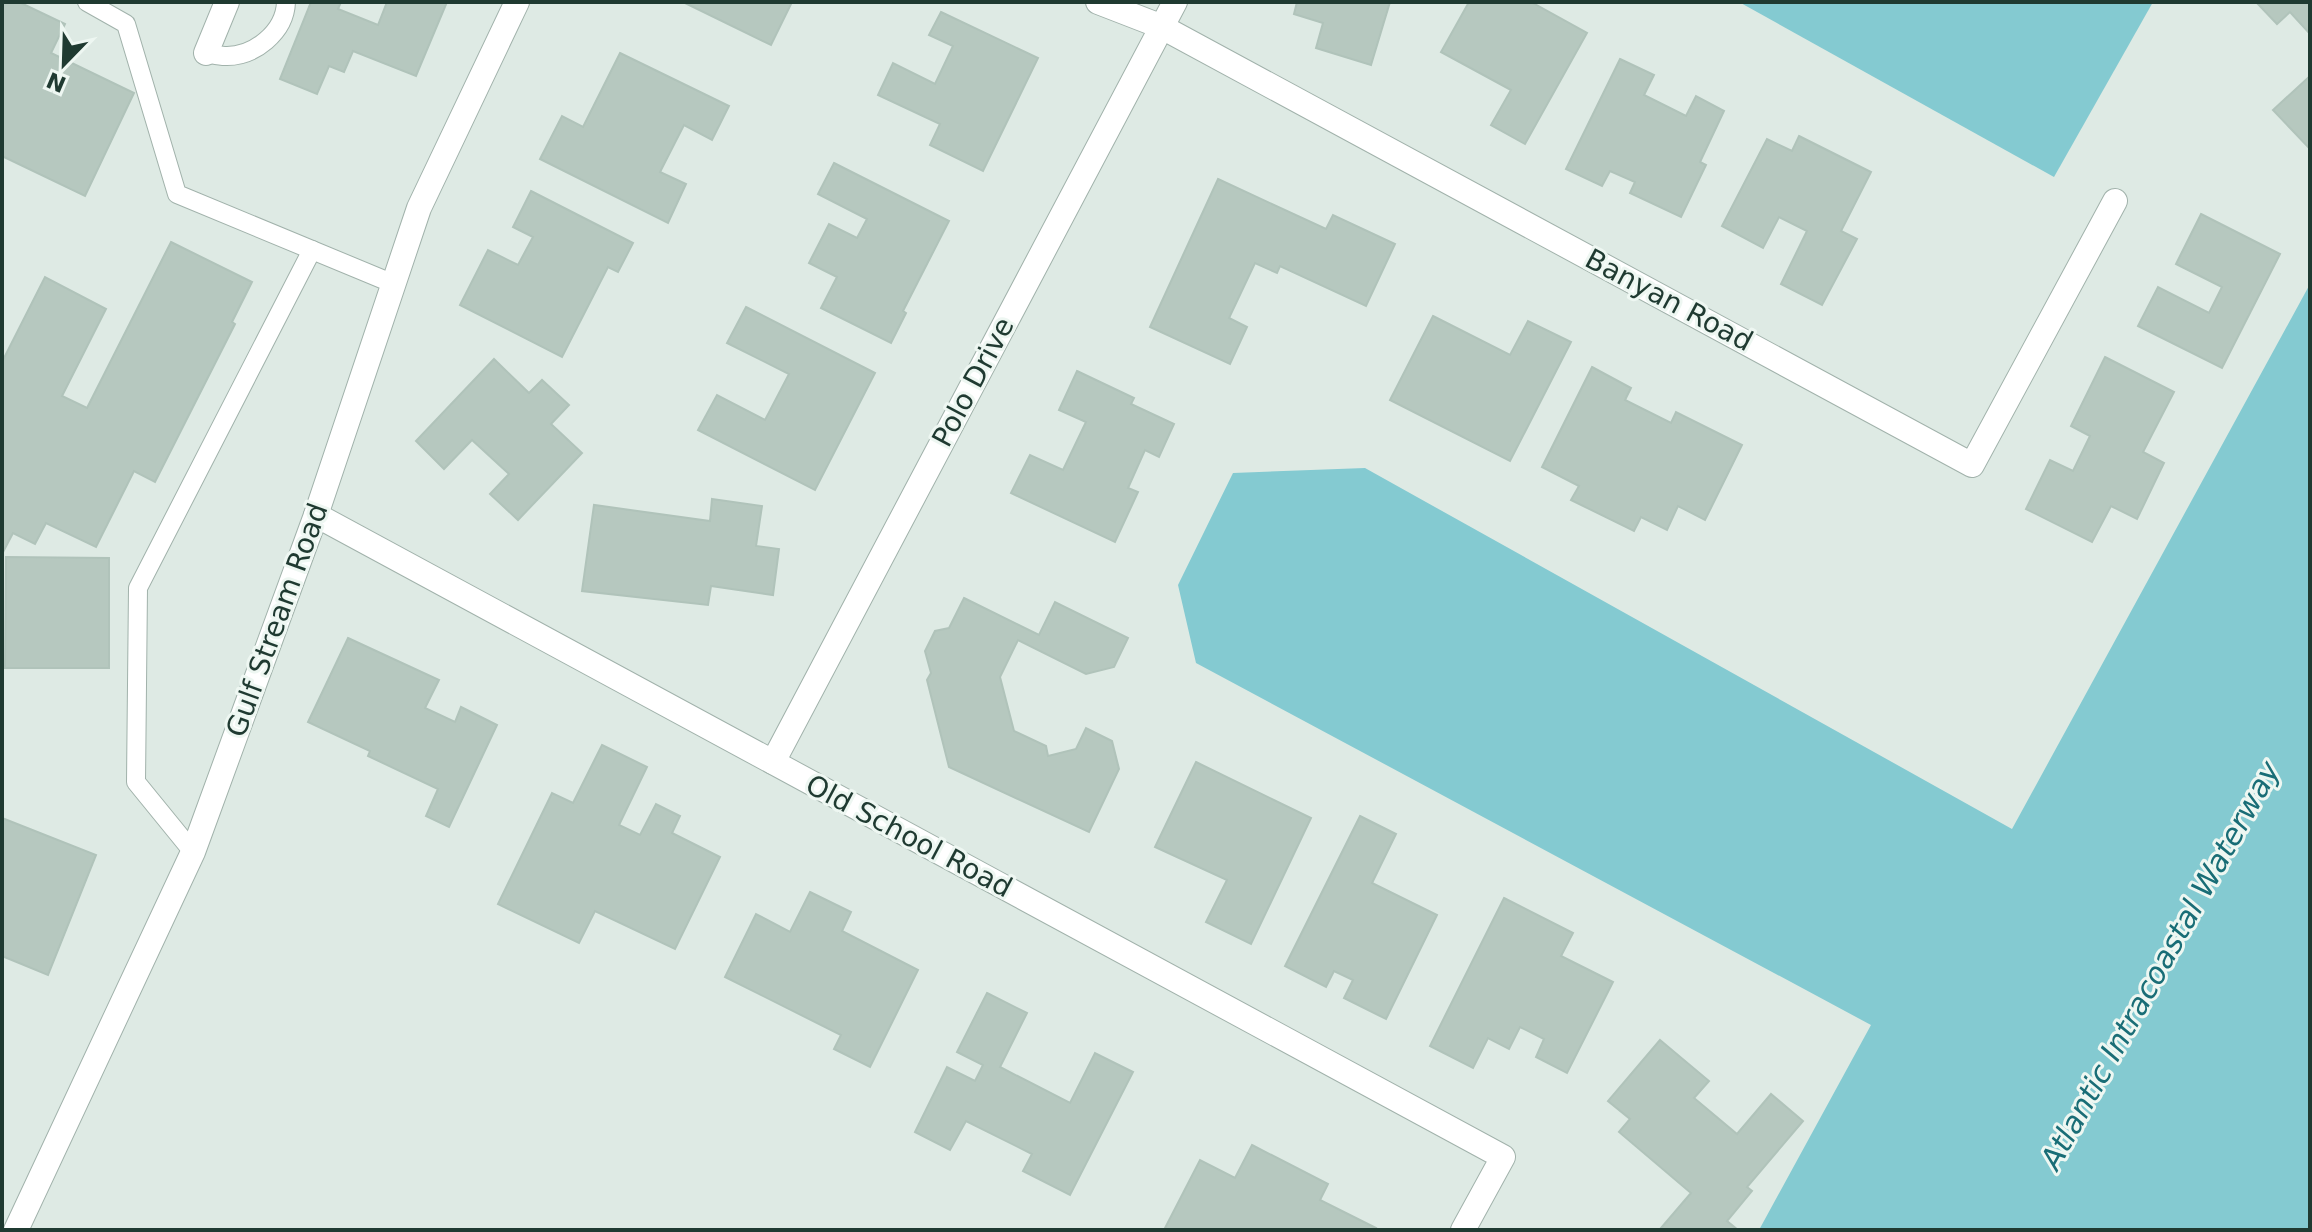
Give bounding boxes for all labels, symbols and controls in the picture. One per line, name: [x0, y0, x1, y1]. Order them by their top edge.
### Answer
north arrow: [24, 24, 104, 104]
text: N: [43, 67, 70, 97]
street label: Banyan Road: [1580, 242, 1758, 358]
street label: Polo Drive: [925, 312, 1021, 452]
street label: Gulf Stream Road: [219, 499, 335, 741]
water label: Atlantic Intracoastal Waterway: [2032, 754, 2288, 1177]
street label: Old School Road: [800, 768, 1018, 904]

